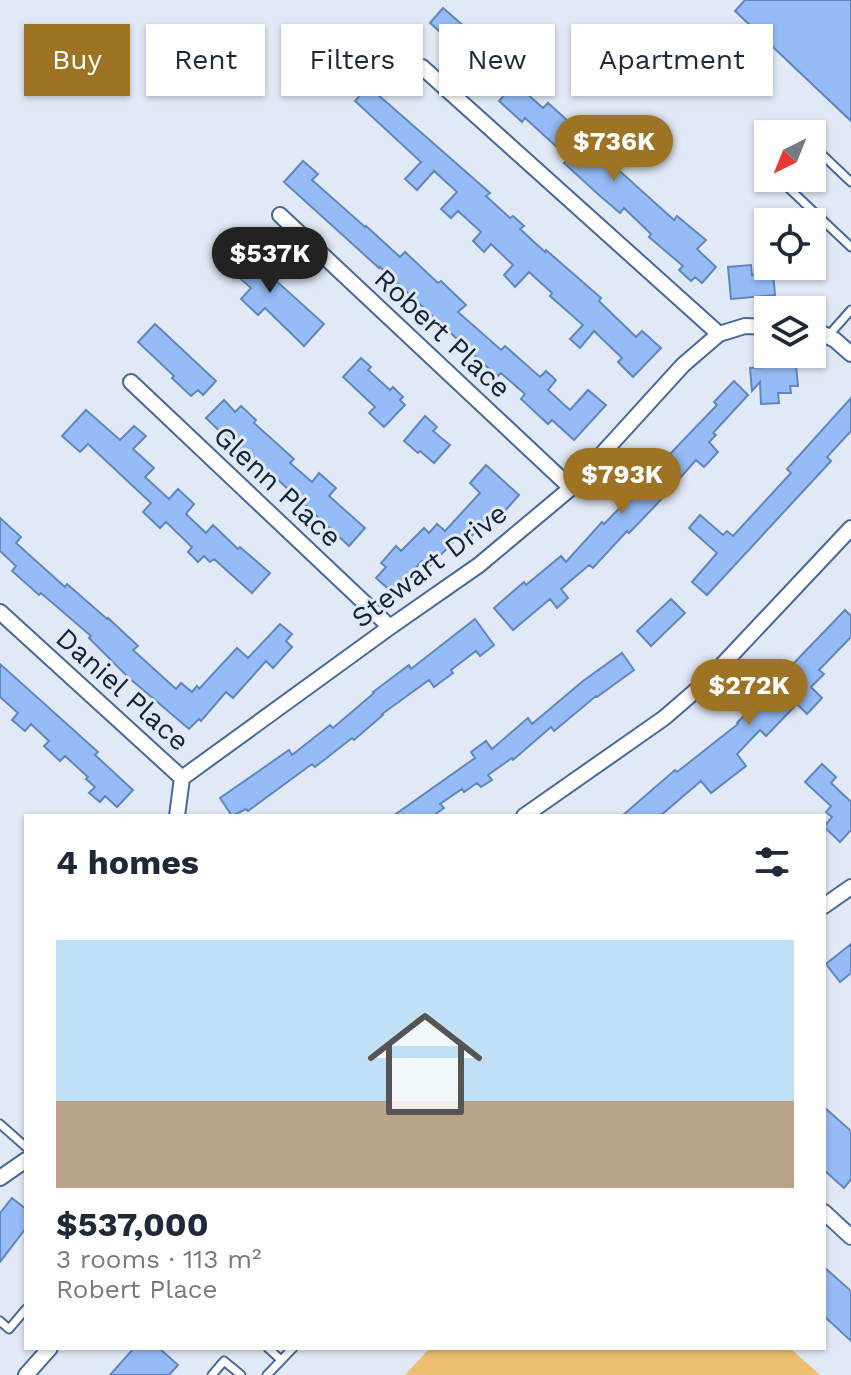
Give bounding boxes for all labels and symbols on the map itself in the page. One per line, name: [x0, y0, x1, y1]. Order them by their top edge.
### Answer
pin: $736K: [558, 115, 670, 183]
north arrow: [754, 120, 826, 192]
pin: $537K: [214, 227, 326, 295]
street label: Robert Place: [368, 262, 517, 405]
street label: Glenn Place: [207, 419, 348, 554]
pin: $793K: [566, 448, 678, 516]
street label: Stewart Drive: [345, 496, 513, 635]
street label: Daniel Place: [49, 621, 196, 758]
pin: $272K: [693, 659, 805, 727]

